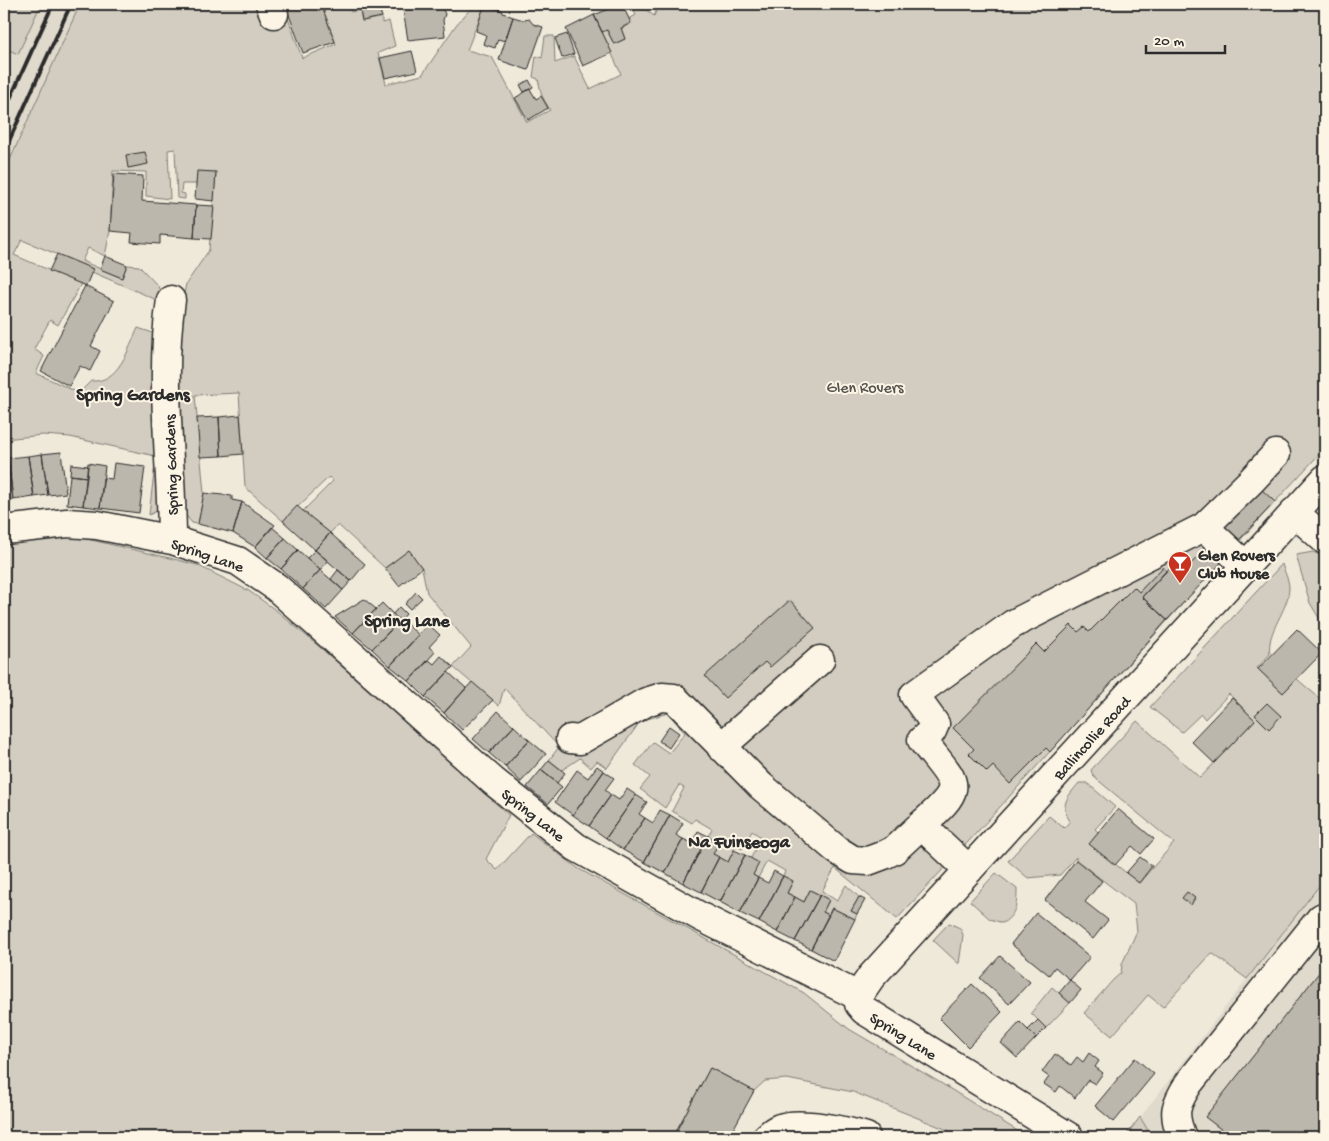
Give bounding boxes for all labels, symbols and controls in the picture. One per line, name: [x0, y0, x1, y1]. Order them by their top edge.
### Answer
scale bar: [1146, 22, 1225, 54]
text: 20 m: [1154, 33, 1184, 51]
park label: Glen Rovers: [827, 380, 905, 399]
district label: Spring Gardens: [76, 386, 191, 407]
street label: Spring Gardens: [162, 413, 185, 516]
street label: Spring Lane: [168, 536, 246, 579]
place label: Glen Rovers Club House: [1197, 548, 1276, 585]
bar icon: Glen Rovers Club House: [1167, 550, 1193, 584]
district label: Spring Lane: [365, 612, 450, 633]
street label: Ballincollie Road: [1050, 692, 1137, 786]
street label: Spring Lane: [496, 786, 568, 848]
district label: Na Fuinseoga: [688, 833, 791, 854]
street label: Spring Lane: [865, 1010, 940, 1066]

